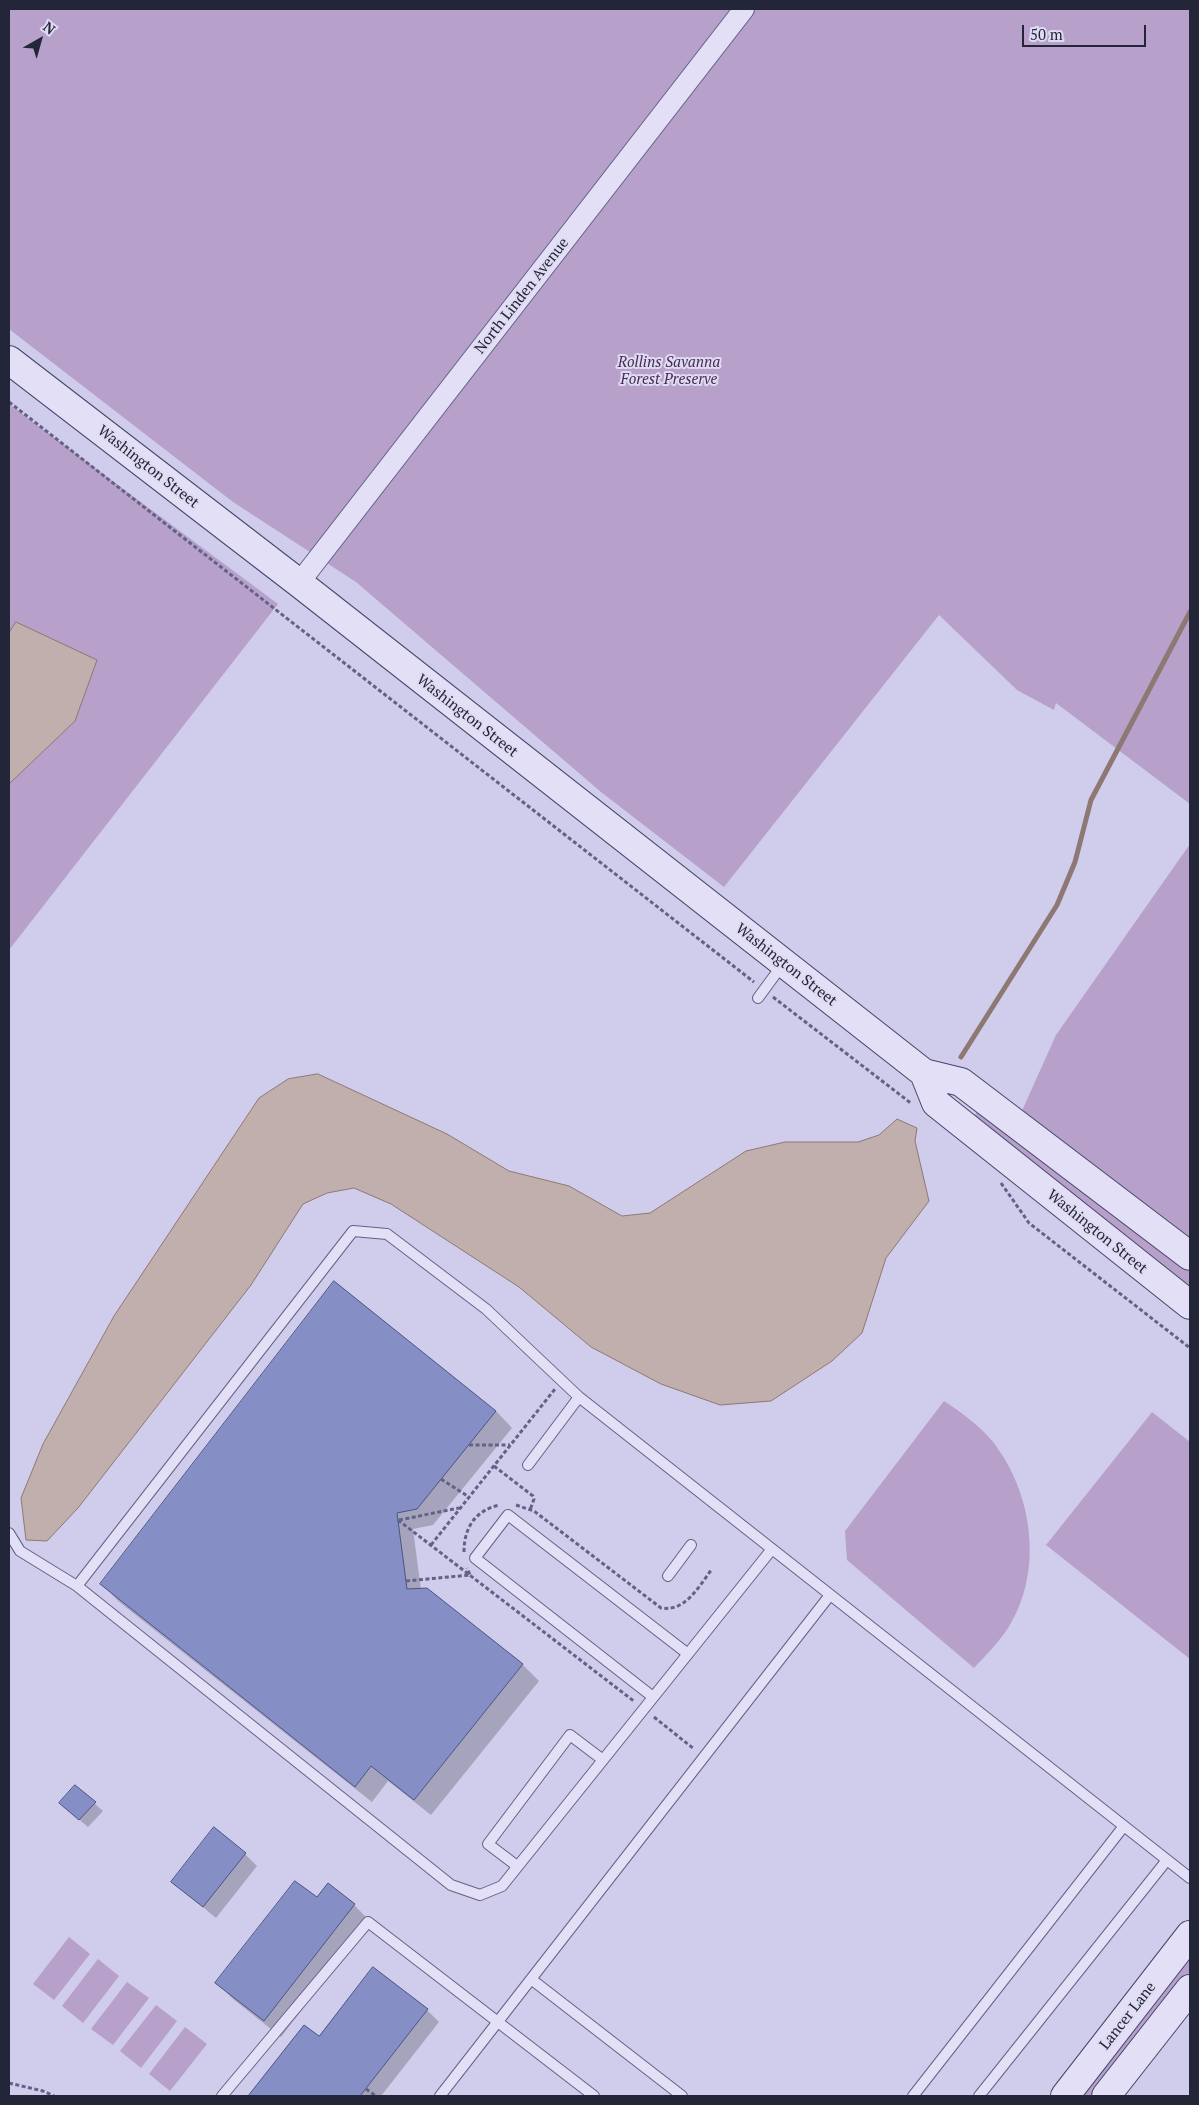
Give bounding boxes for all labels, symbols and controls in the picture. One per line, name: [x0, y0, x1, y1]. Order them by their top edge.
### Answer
north arrow: [15, 15, 65, 65]
scale bar: [1024, 15, 1148, 47]
text: N: [40, 17, 60, 39]
text: 50 m: [1030, 24, 1063, 44]
street label: North Linden Avenue: [471, 234, 573, 358]
park label: Rollins Savanna Forest Preserve: [618, 354, 720, 389]
street label: Washington Street: [94, 422, 202, 512]
street label: Washington Street: [413, 671, 521, 761]
street label: Washington Street: [732, 920, 840, 1010]
street label: Washington Street: [1043, 1186, 1151, 1278]
street label: Lancer Lane: [1096, 1979, 1160, 2053]

